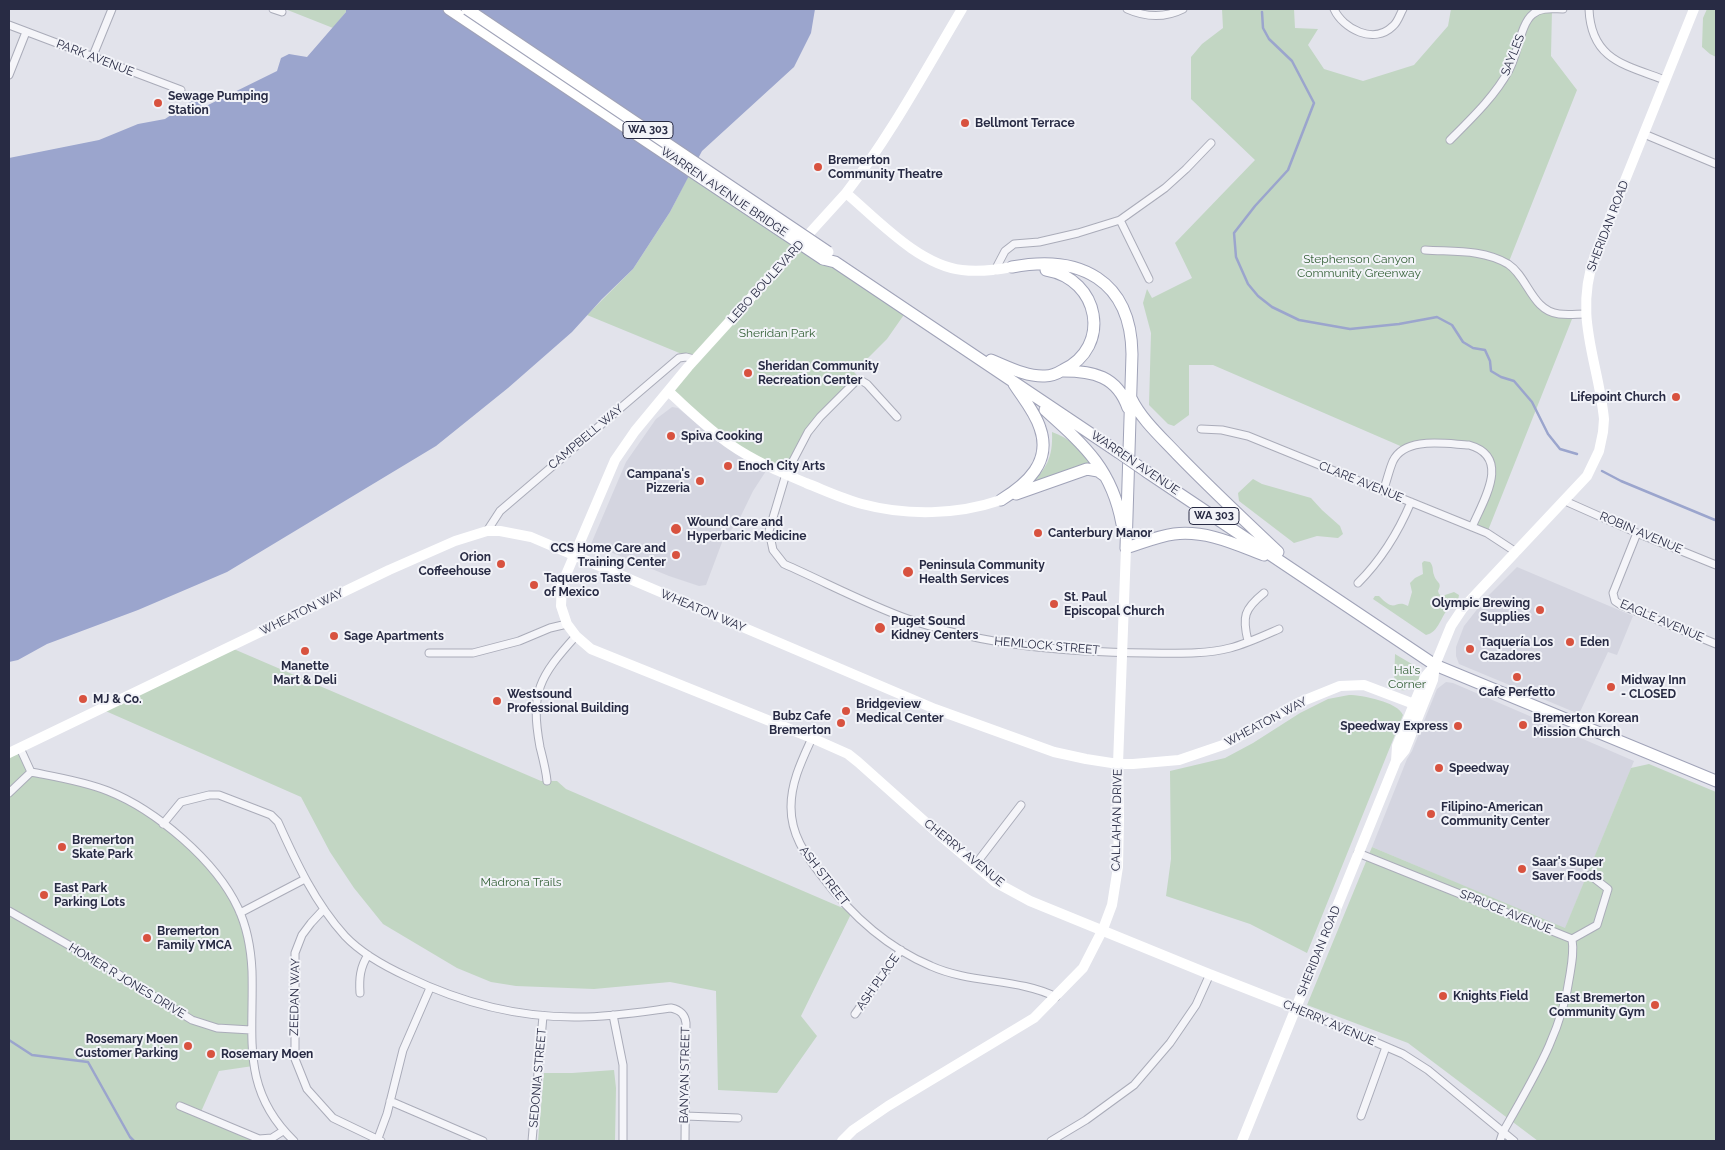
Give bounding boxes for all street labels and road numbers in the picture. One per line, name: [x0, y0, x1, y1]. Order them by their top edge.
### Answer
street label: SAYLES: [1498, 32, 1528, 78]
street label: PARK AVENUE: [54, 37, 136, 79]
road number: WA 303: [623, 122, 673, 138]
street label: WARREN AVENUE BRIDGE: [658, 144, 790, 240]
street label: SHERIDAN ROAD: [1584, 179, 1632, 273]
street label: LEBO BOULEVARD: [725, 238, 807, 326]
street label: CAMPBELL WAY: [546, 401, 626, 473]
street label: WARREN AVENUE: [1088, 428, 1182, 498]
street label: CLARE AVENUE: [1317, 458, 1405, 506]
road number: WA 303: [1189, 508, 1239, 524]
street label: ROBIN AVENUE: [1597, 509, 1685, 557]
street label: WHEATON WAY: [258, 586, 346, 638]
street label: WHEATON WAY: [658, 587, 748, 635]
street label: EAGLE AVENUE: [1618, 597, 1706, 645]
street label: HEMLOCK STREET: [994, 634, 1100, 658]
street label: WHEATON WAY: [1222, 694, 1310, 750]
street label: CALLAHAN DRIVE: [1109, 769, 1125, 871]
street label: CHERRY AVENUE: [921, 816, 1007, 890]
street label: ASH STREET: [796, 843, 852, 909]
street label: SPRUCE AVENUE: [1458, 887, 1554, 937]
street label: SHERIDAN ROAD: [1294, 904, 1344, 998]
street label: HOMER R JONES DRIVE: [66, 940, 188, 1022]
street label: ASH PLACE: [853, 951, 903, 1013]
street label: ZEEDAN WAY: [287, 958, 303, 1036]
street label: CHERRY AVENUE: [1281, 997, 1377, 1049]
street label: BANYAN STREET: [677, 1026, 693, 1124]
street label: SEDONIA STREET: [526, 1028, 550, 1128]

